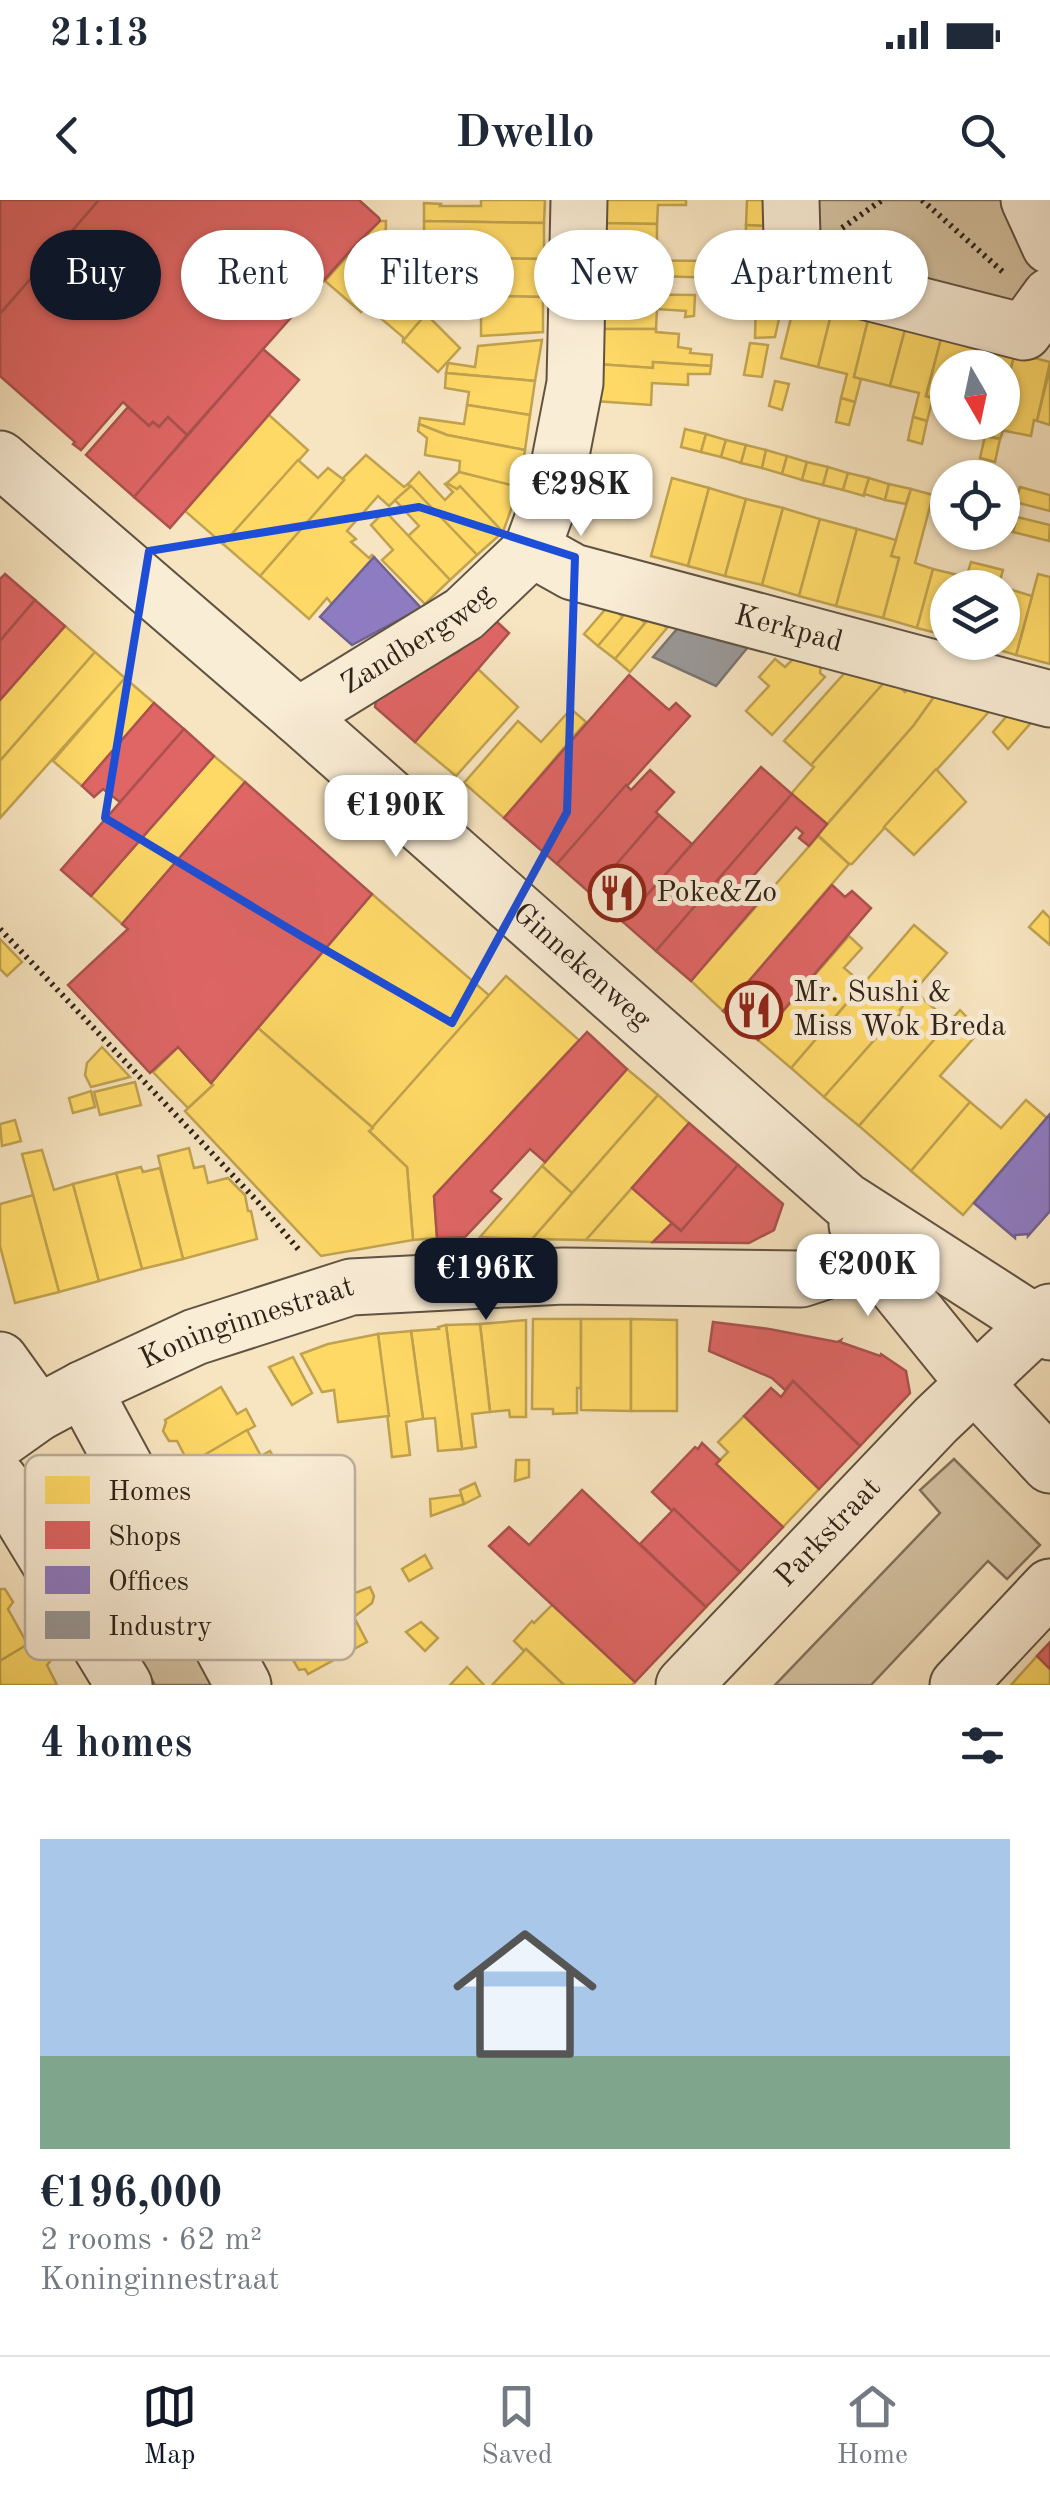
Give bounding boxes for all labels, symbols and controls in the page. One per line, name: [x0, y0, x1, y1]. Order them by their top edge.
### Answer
text: 21:13: [50, 16, 149, 54]
icon: back: [40, 108, 95, 163]
icon: search: [955, 108, 1010, 163]
text: Dwello: [455, 112, 595, 157]
chip: Buy: [30, 230, 161, 320]
chip: Rent: [181, 230, 324, 320]
chip: Filters: [344, 230, 514, 320]
chip: New: [534, 230, 674, 320]
chip: Apartment: [694, 230, 928, 320]
north arrow: [930, 350, 1020, 440]
map controls: [930, 350, 1020, 660]
pin: €298K: [511, 454, 651, 539]
button: locate: [930, 460, 1020, 550]
text: €298K: [532, 470, 630, 502]
button: layers: [930, 570, 1020, 660]
street label: Zandbergweg: [336, 579, 500, 700]
street label: Kerkpad: [731, 601, 846, 658]
pin: €190K: [326, 775, 466, 860]
text: €190K: [347, 791, 445, 823]
restaurant icon: Poke&Zo: [587, 863, 647, 923]
place label: Poke&Zo: [656, 878, 777, 908]
street label: Ginnekenweg: [507, 898, 656, 1036]
place label: Mr. Sushi & Miss Wok Breda: [793, 978, 1006, 1042]
restaurant icon: Mr. Sushi & Miss Wok Breda: [724, 980, 784, 1040]
pin: €200K: [798, 1234, 938, 1319]
pin: €196K: [416, 1238, 556, 1323]
text: €200K: [819, 1250, 917, 1282]
text: €196K: [437, 1254, 535, 1286]
street label: Koninginnestraat: [136, 1272, 358, 1375]
legend: [25, 1455, 355, 1660]
street label: Parkstraat: [770, 1473, 887, 1593]
text: Homes: [108, 1479, 191, 1507]
text: Shops: [108, 1524, 181, 1552]
text: Offices: [108, 1569, 189, 1597]
text: Industry: [108, 1614, 212, 1642]
icon: filters: [955, 1718, 1010, 1773]
text: 4 homes: [40, 1724, 192, 1766]
icon: home: [435, 1904, 615, 2084]
text: €196,000: [40, 2174, 222, 2216]
text: 2 rooms · 62 m²: [40, 2225, 262, 2257]
text: Koninginnestraat: [40, 2265, 280, 2297]
tab: Map: [142, 2379, 197, 2474]
tab: Saved: [481, 2379, 553, 2474]
tab: Home: [837, 2379, 908, 2474]

